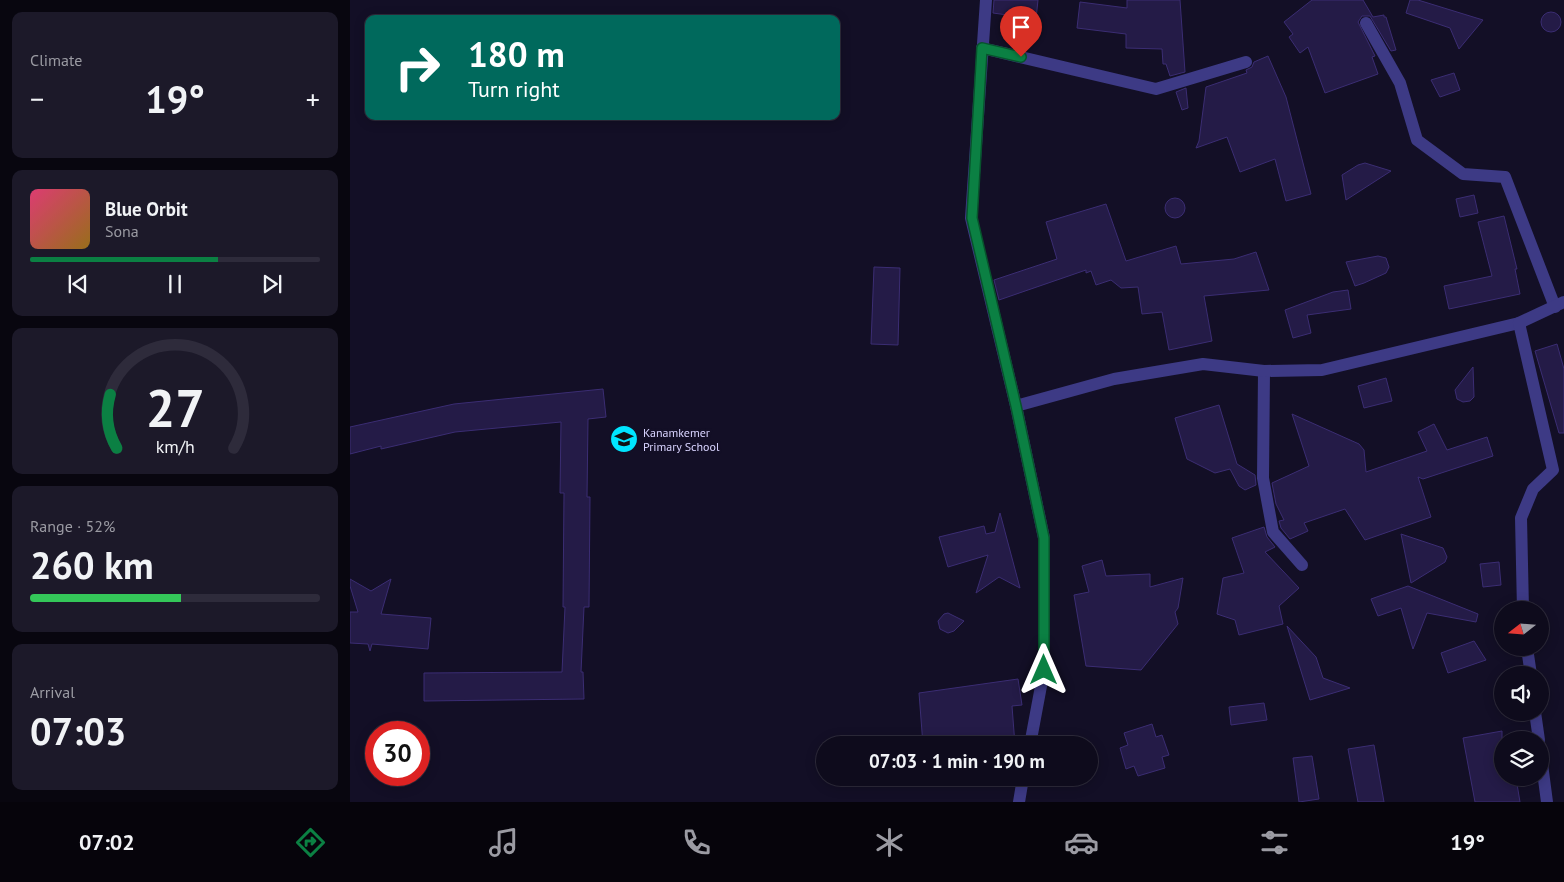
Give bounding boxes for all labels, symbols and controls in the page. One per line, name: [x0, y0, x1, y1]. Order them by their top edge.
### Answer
pin: [1000, 6, 1042, 57]
icon: arrive: [1007, 13, 1035, 41]
text: 180 m: [468, 31, 565, 77]
icon: right: [385, 35, 450, 100]
text: Climate: [30, 50, 82, 70]
text: 19°: [145, 74, 205, 123]
text: Turn right: [468, 75, 560, 103]
text: −: [30, 80, 44, 117]
text: +: [306, 80, 320, 117]
text: Blue Orbit: [105, 197, 188, 221]
text: Sona: [105, 221, 139, 241]
icon: previous: [64, 270, 92, 298]
icon: pause: [161, 270, 189, 298]
icon: next: [258, 270, 286, 298]
text: 27: [146, 374, 204, 441]
school or university icon: Kanamkemer Primary School: [609, 424, 639, 454]
place label: Kanamkemer Primary School: [643, 425, 720, 454]
text: km/h: [155, 435, 195, 458]
text: Range · 52%: [30, 516, 115, 536]
text: 260 km: [30, 540, 154, 589]
north arrow: [1494, 601, 1549, 656]
map controls: [1494, 601, 1549, 786]
position arrow: [1017, 643, 1069, 695]
button: sound: [1494, 666, 1549, 721]
text: Arrival: [30, 682, 75, 702]
text: 07:03: [30, 706, 126, 755]
speed limit sign: 30: [365, 721, 430, 786]
button: layers: [1494, 731, 1549, 786]
text: 07:03 · 1 min · 190 m: [869, 749, 1045, 773]
icon: directions: [293, 825, 328, 860]
icon: music: [486, 825, 521, 860]
icon: phone: [679, 825, 714, 860]
icon: climate: [872, 825, 907, 860]
icon: car: [1064, 825, 1099, 860]
icon: filters: [1257, 825, 1292, 860]
text: 07:02: [79, 828, 135, 856]
text: 19°: [1450, 828, 1485, 856]

